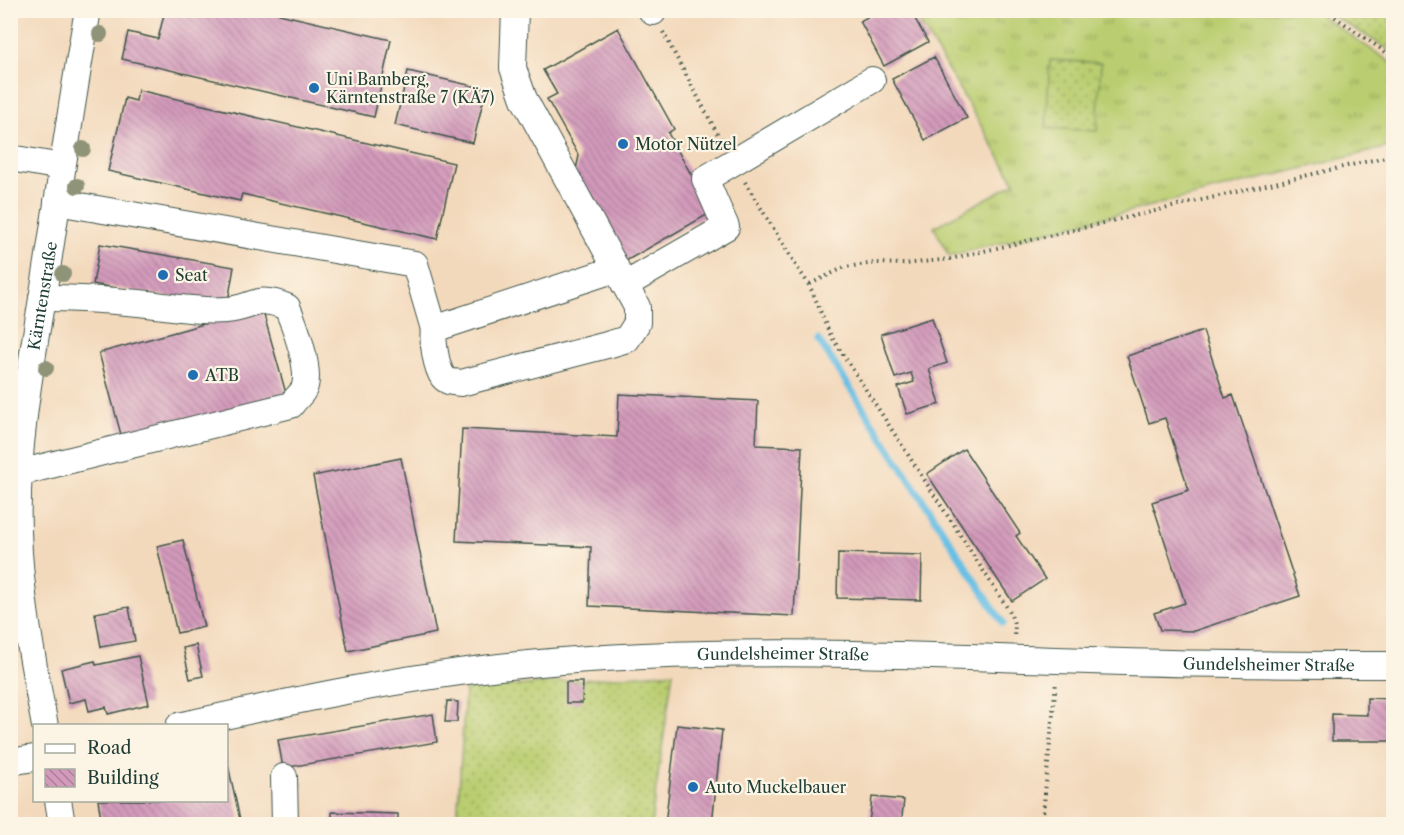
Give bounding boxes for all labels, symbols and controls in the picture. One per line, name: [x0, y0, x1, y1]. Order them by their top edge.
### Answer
place label: Uni Bamberg, Kärntenstraße 7 (KÄ7): [326, 69, 494, 107]
marker: Uni Bamberg, Kärntenstraße 7 (KÄ7): [307, 81, 321, 95]
place label: Motor Nützel: [635, 134, 737, 154]
marker: Motor Nützel: [616, 137, 630, 151]
street label: Kärntenstraße: [24, 240, 61, 352]
place label: Seat: [175, 265, 208, 285]
marker: Seat: [156, 268, 170, 282]
place label: ATB: [204, 365, 239, 385]
marker: ATB: [186, 368, 200, 382]
street label: Gundelsheimer Straße: [697, 643, 869, 664]
street label: Gundelsheimer Straße: [1183, 653, 1355, 675]
legend: [33, 724, 228, 802]
text: Road: [87, 737, 132, 759]
text: Building: [87, 767, 159, 789]
place label: Auto Muckelbauer: [704, 777, 847, 797]
marker: Auto Muckelbauer: [686, 780, 700, 794]

